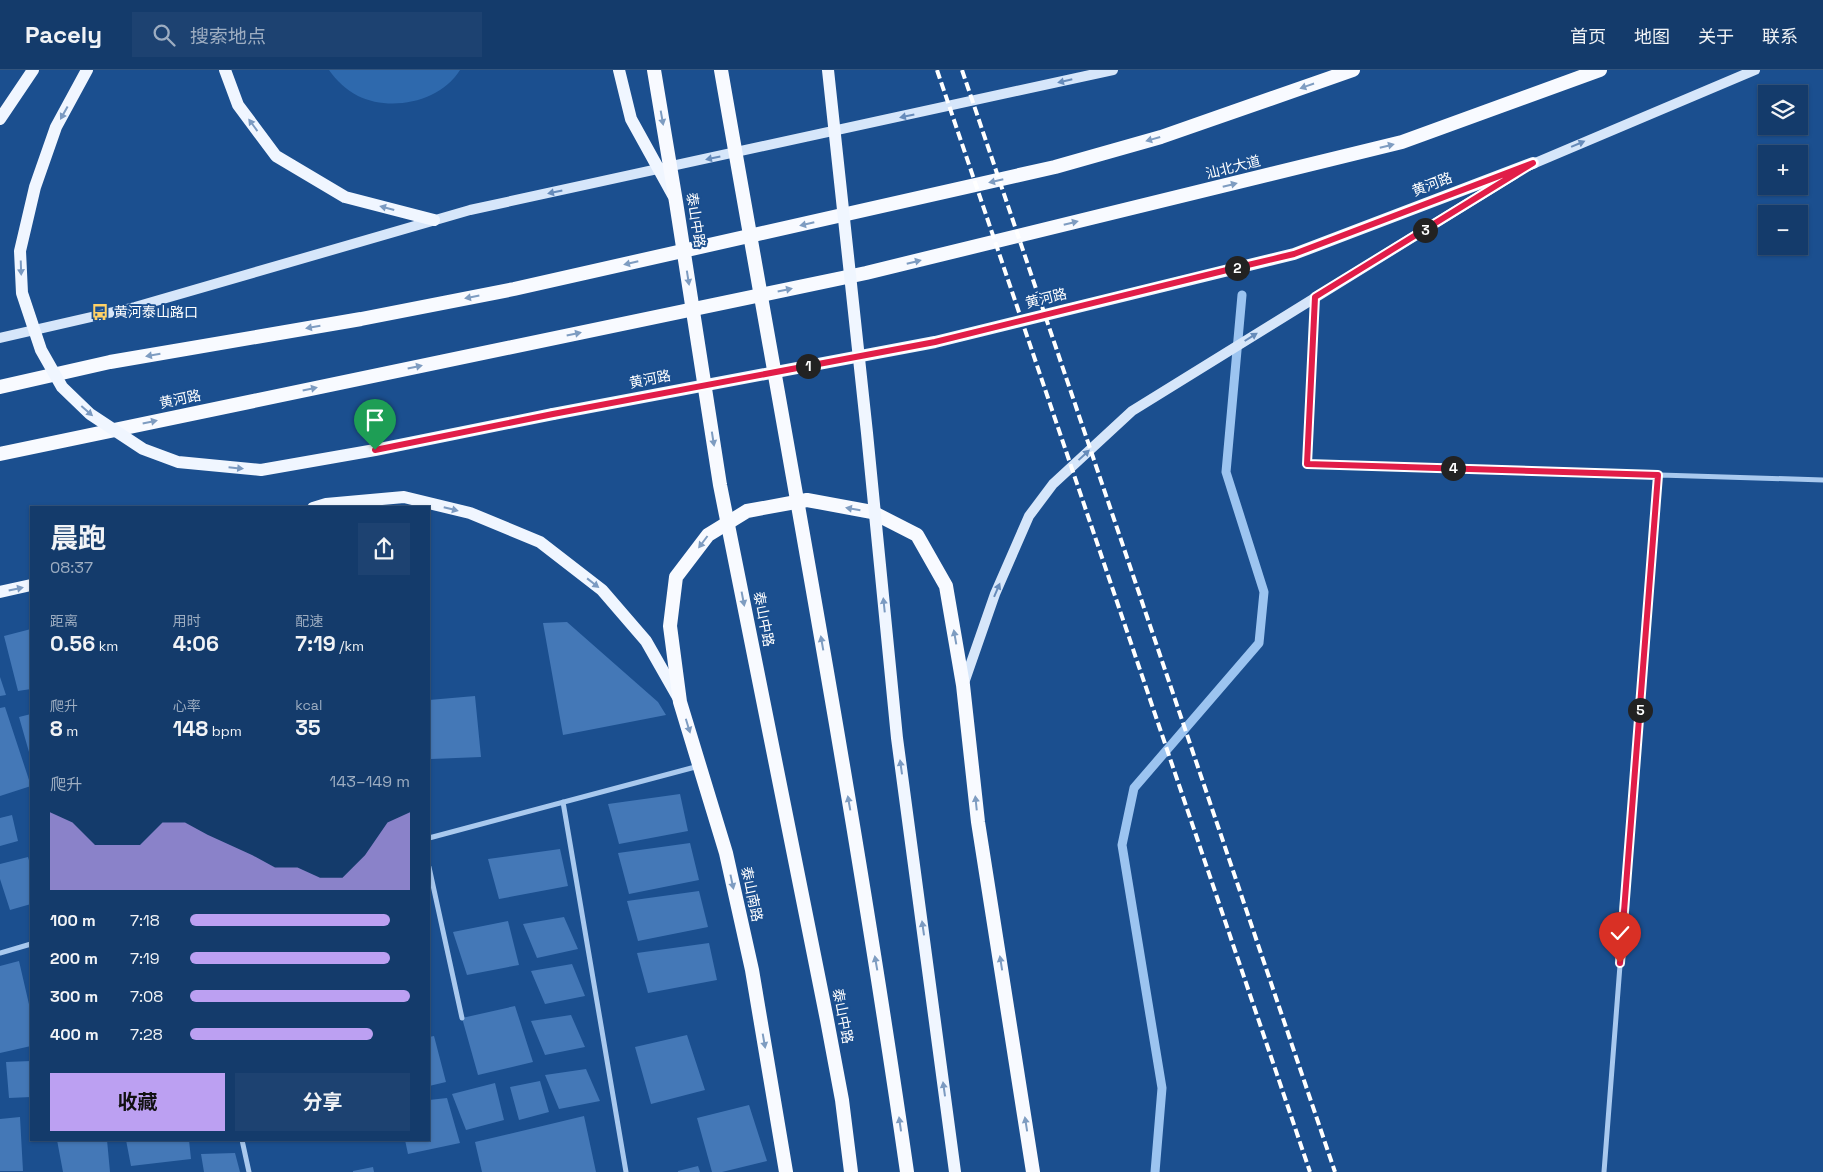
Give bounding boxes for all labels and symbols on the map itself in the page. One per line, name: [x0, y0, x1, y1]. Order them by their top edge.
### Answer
one-way arrow: [1058, 77, 1073, 85]
one-way arrow: [1299, 83, 1314, 90]
one-way arrow: [60, 105, 68, 120]
one-way arrow: [659, 110, 667, 126]
one-way arrow: [899, 112, 914, 120]
one-way arrow: [248, 118, 258, 132]
one-way arrow: [1145, 136, 1160, 144]
one-way arrow: [1571, 140, 1585, 148]
one-way arrow: [1380, 142, 1395, 150]
street label: 汕北大道: [1204, 151, 1262, 183]
one-way arrow: [705, 154, 721, 162]
street label: 黄河路: [1409, 168, 1455, 200]
one-way arrow: [989, 177, 1004, 185]
one-way arrow: [1222, 181, 1237, 189]
one-way arrow: [547, 188, 562, 196]
street label: 泰山中路: [683, 191, 709, 249]
one-way arrow: [380, 203, 395, 211]
pin: 3: [1412, 218, 1438, 242]
one-way arrow: [1064, 219, 1079, 227]
one-way arrow: [799, 220, 814, 228]
pin: 2: [1224, 256, 1250, 280]
one-way arrow: [906, 258, 921, 266]
one-way arrow: [624, 259, 639, 267]
one-way arrow: [17, 260, 25, 276]
one-way arrow: [685, 271, 693, 287]
street label: 黄河路: [1023, 284, 1069, 312]
one-way arrow: [777, 286, 792, 294]
one-way arrow: [464, 294, 480, 302]
bus stop icon: 黄河泰山路口: [90, 302, 110, 322]
place label: 黄河泰山路口: [114, 303, 198, 321]
one-way arrow: [304, 324, 320, 332]
one-way arrow: [567, 330, 582, 338]
one-way arrow: [1244, 333, 1258, 342]
one-way arrow: [144, 352, 160, 360]
pin: 1: [796, 354, 820, 378]
one-way arrow: [408, 363, 423, 371]
street label: 黄河路: [628, 366, 672, 392]
one-way arrow: [302, 385, 317, 393]
street label: 黄河路: [158, 386, 202, 412]
pin: [354, 399, 396, 450]
one-way arrow: [81, 405, 93, 417]
one-way arrow: [143, 418, 158, 426]
one-way arrow: [710, 431, 718, 447]
one-way arrow: [1078, 449, 1090, 461]
pin: 4: [1440, 456, 1466, 480]
one-way arrow: [228, 464, 244, 472]
one-way arrow: [845, 504, 861, 512]
one-way arrow: [444, 505, 459, 513]
one-way arrow: [698, 535, 708, 549]
one-way arrow: [586, 578, 600, 588]
one-way arrow: [994, 583, 1002, 597]
one-way arrow: [8, 585, 23, 593]
street label: 泰山中路: [750, 590, 778, 648]
one-way arrow: [739, 591, 747, 606]
one-way arrow: [880, 597, 888, 613]
one-way arrow: [950, 629, 958, 645]
one-way arrow: [818, 634, 826, 650]
pin: 5: [1628, 698, 1652, 722]
one-way arrow: [684, 719, 692, 734]
one-way arrow: [897, 759, 905, 775]
one-way arrow: [845, 794, 853, 810]
one-way arrow: [972, 794, 980, 810]
street label: 泰山南路: [737, 865, 767, 923]
one-way arrow: [729, 874, 737, 890]
pin: [1599, 912, 1641, 963]
one-way arrow: [919, 920, 927, 936]
one-way arrow: [872, 955, 880, 971]
one-way arrow: [996, 955, 1004, 971]
street label: 泰山中路: [829, 987, 857, 1045]
one-way arrow: [760, 1034, 768, 1050]
one-way arrow: [940, 1081, 948, 1097]
one-way arrow: [896, 1115, 904, 1131]
one-way arrow: [1022, 1115, 1030, 1131]

